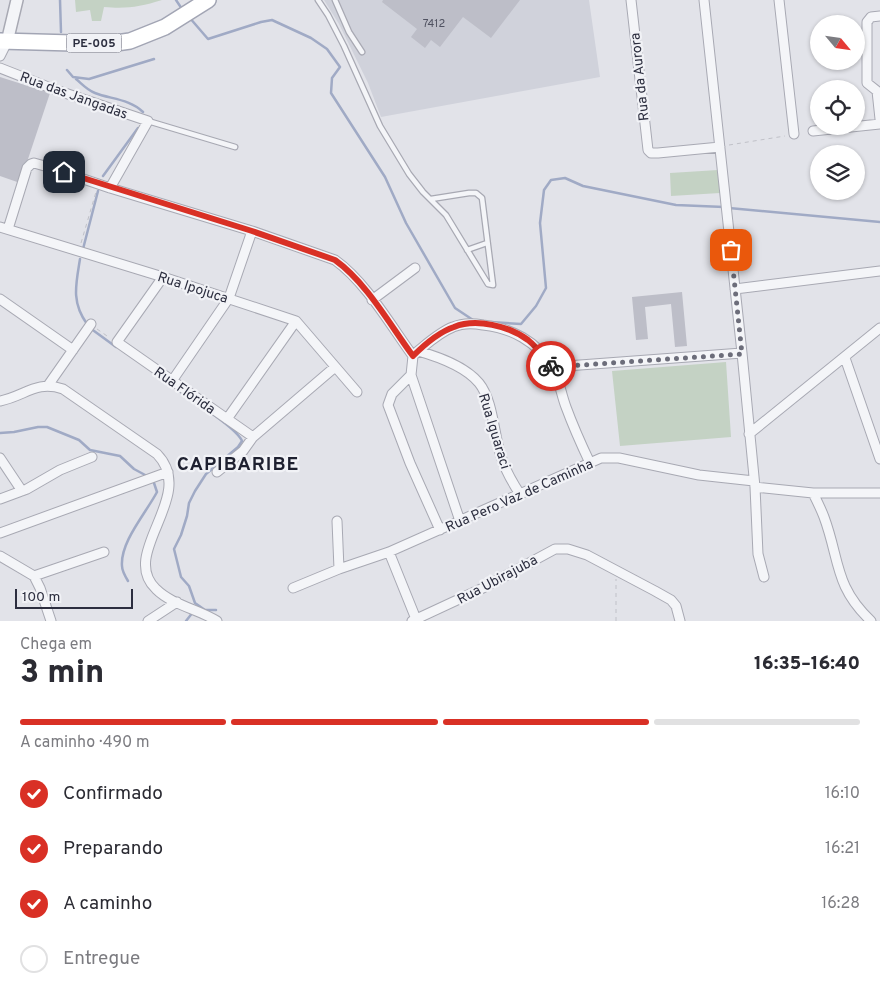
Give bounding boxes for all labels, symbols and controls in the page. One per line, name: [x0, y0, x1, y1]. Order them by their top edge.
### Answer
north arrow: [810, 15, 865, 70]
map controls: [810, 15, 865, 200]
house number: 7412: [423, 17, 445, 31]
street label: Rua da Aurora: [627, 32, 654, 122]
road number: PE-005: [66, 34, 122, 52]
street label: Rua das Jangadas: [17, 69, 130, 124]
button: locate: [810, 80, 865, 135]
button: layers: [810, 145, 865, 200]
pin: [43, 151, 85, 193]
icon: home: [50, 158, 78, 186]
pin: [710, 229, 752, 271]
icon: bag: [717, 236, 745, 264]
street label: Rua Ipojuca: [155, 269, 230, 308]
courier: [526, 341, 576, 391]
icon: bike: [537, 352, 565, 380]
street label: Rua Flórida: [150, 364, 218, 419]
street label: Rua Iguaraci: [474, 391, 513, 471]
district label: CAPIBARIBE: [177, 453, 299, 477]
street label: Rua Pero Vaz de Caminha: [443, 456, 596, 537]
street label: Rua Ubirajuba: [455, 552, 541, 609]
scale bar: [15, 586, 132, 609]
text: 100 m: [22, 589, 60, 606]
text: Chega em: [20, 635, 92, 655]
text: 16:35–16:40: [754, 652, 860, 676]
text: 3 min: [20, 654, 104, 694]
text: A caminho · 490 m: [20, 733, 149, 753]
icon: check: [20, 780, 48, 808]
text: Confirmado: [63, 782, 163, 806]
text: 16:10: [825, 784, 860, 804]
icon: check: [20, 835, 48, 863]
text: Preparando: [63, 837, 163, 861]
text: 16:21: [825, 839, 860, 859]
icon: check: [20, 890, 48, 918]
text: A caminho: [63, 892, 152, 916]
text: 16:28: [821, 894, 860, 914]
text: Entregue: [63, 947, 140, 971]

